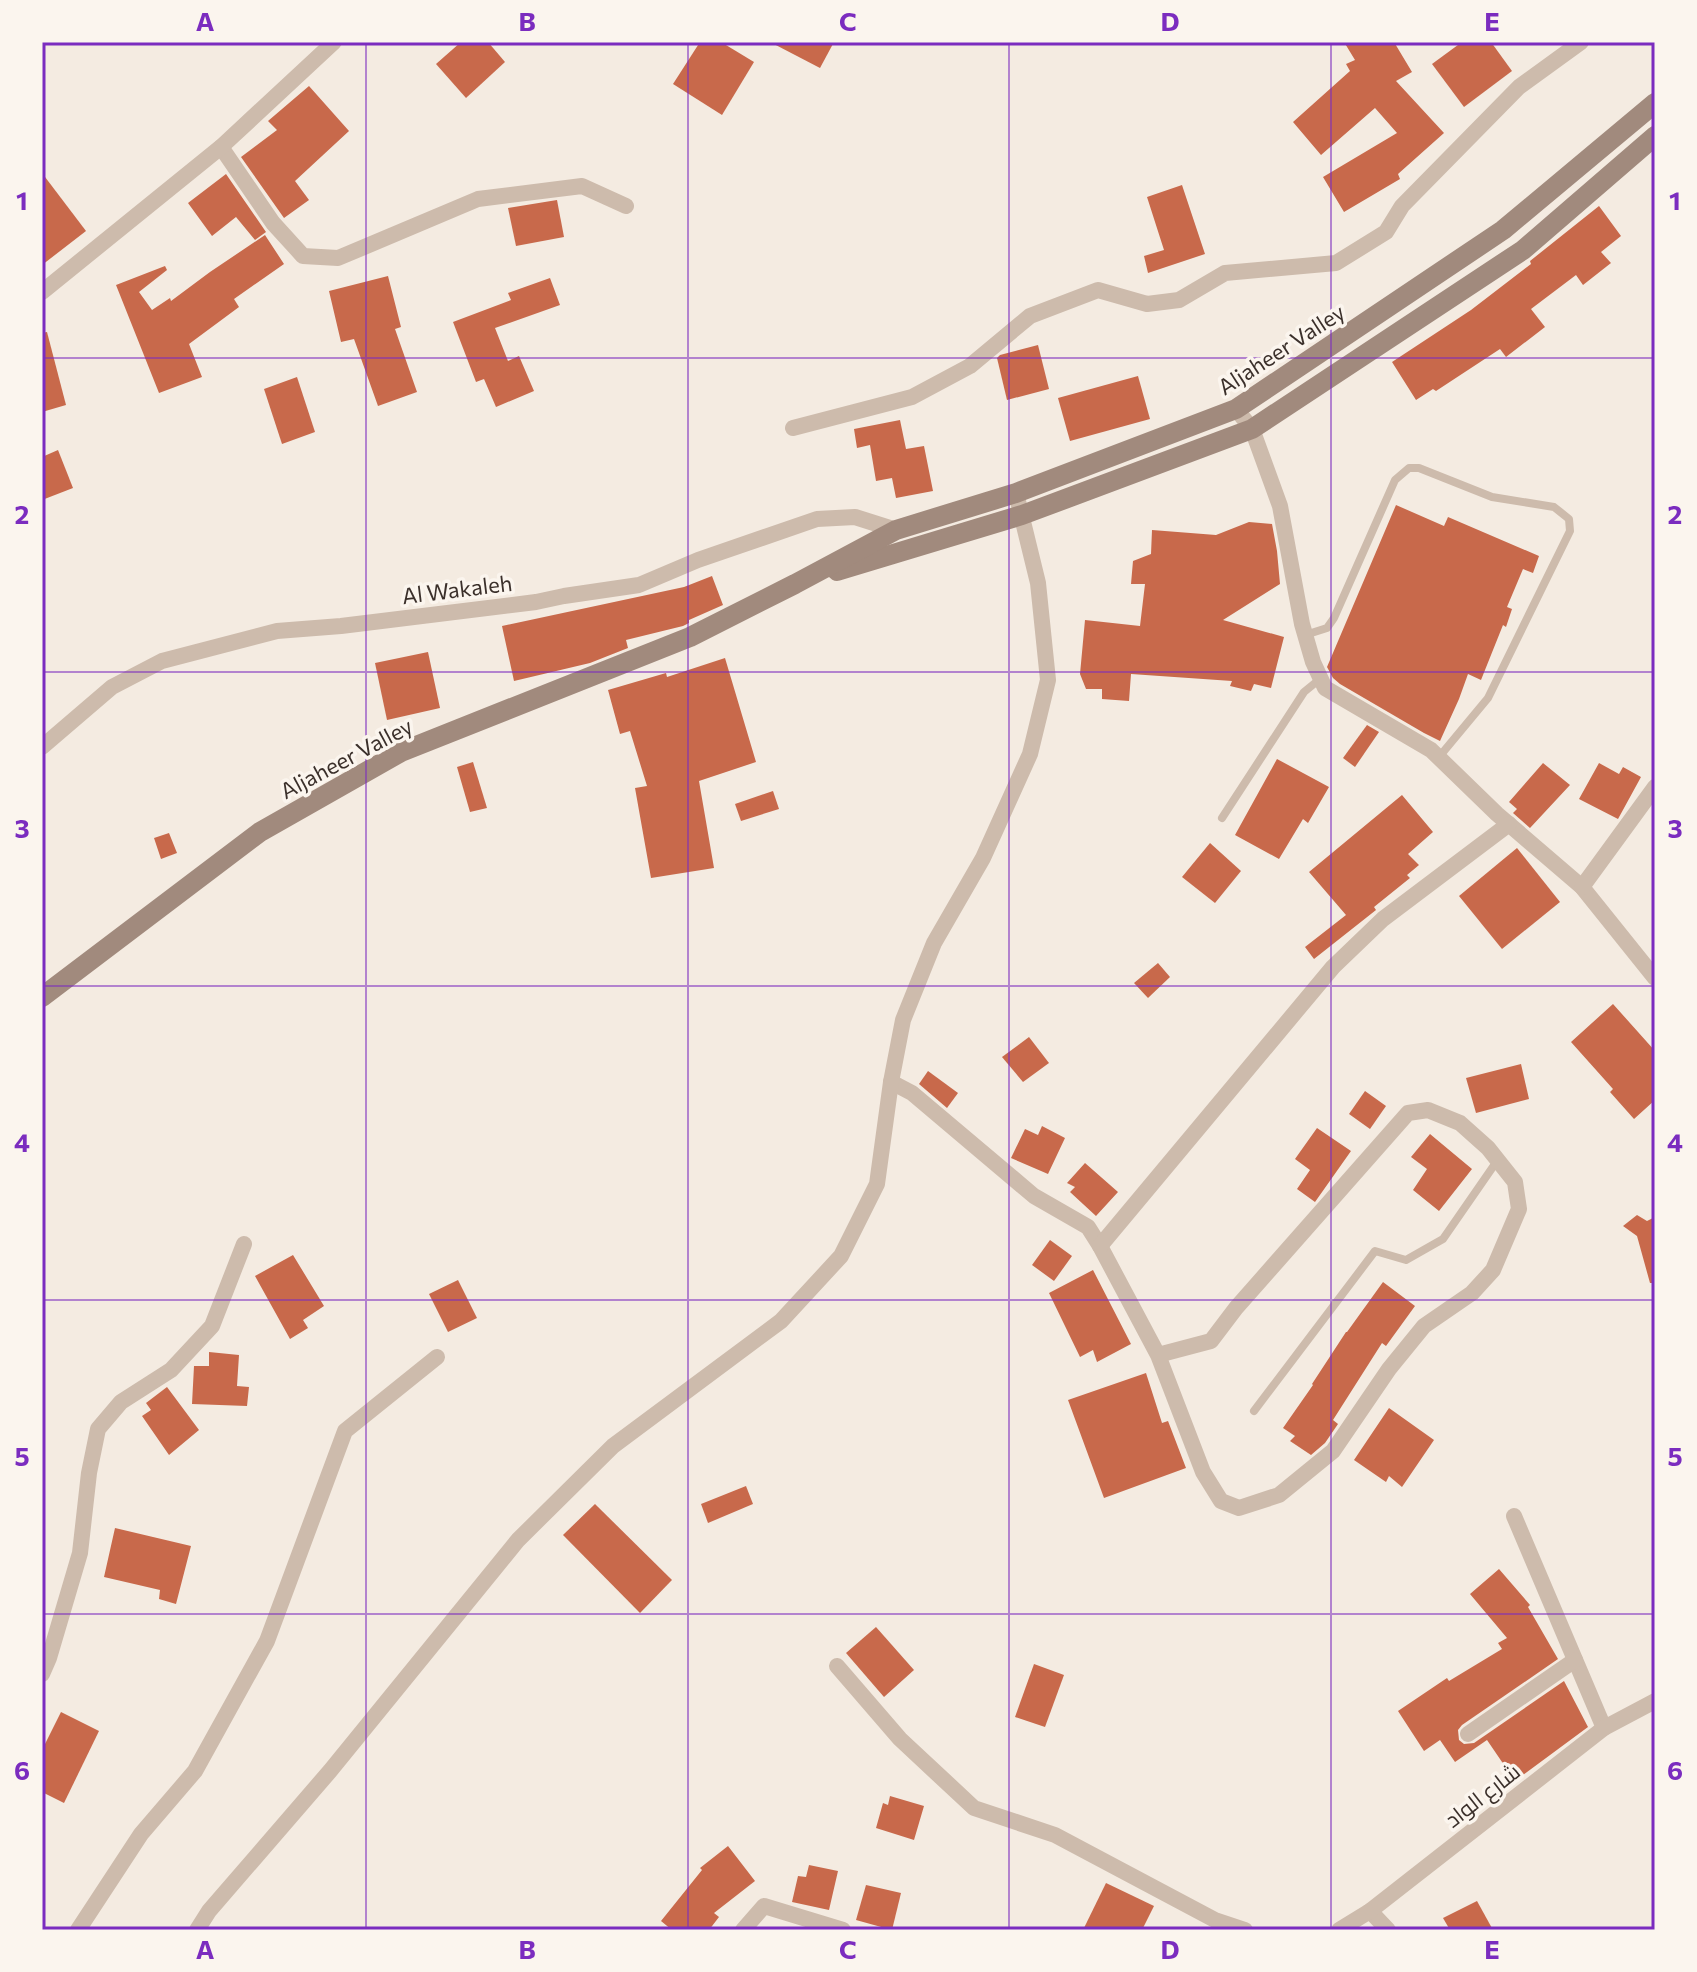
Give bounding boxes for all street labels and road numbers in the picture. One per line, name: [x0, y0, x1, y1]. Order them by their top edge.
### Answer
street label: Aljaheer Valley: [1212, 298, 1350, 400]
street label: Al Wakaleh: [400, 569, 514, 609]
street label: Aljaheer Valley: [275, 712, 417, 804]
street label: شارع الواد: [1439, 1757, 1526, 1834]

